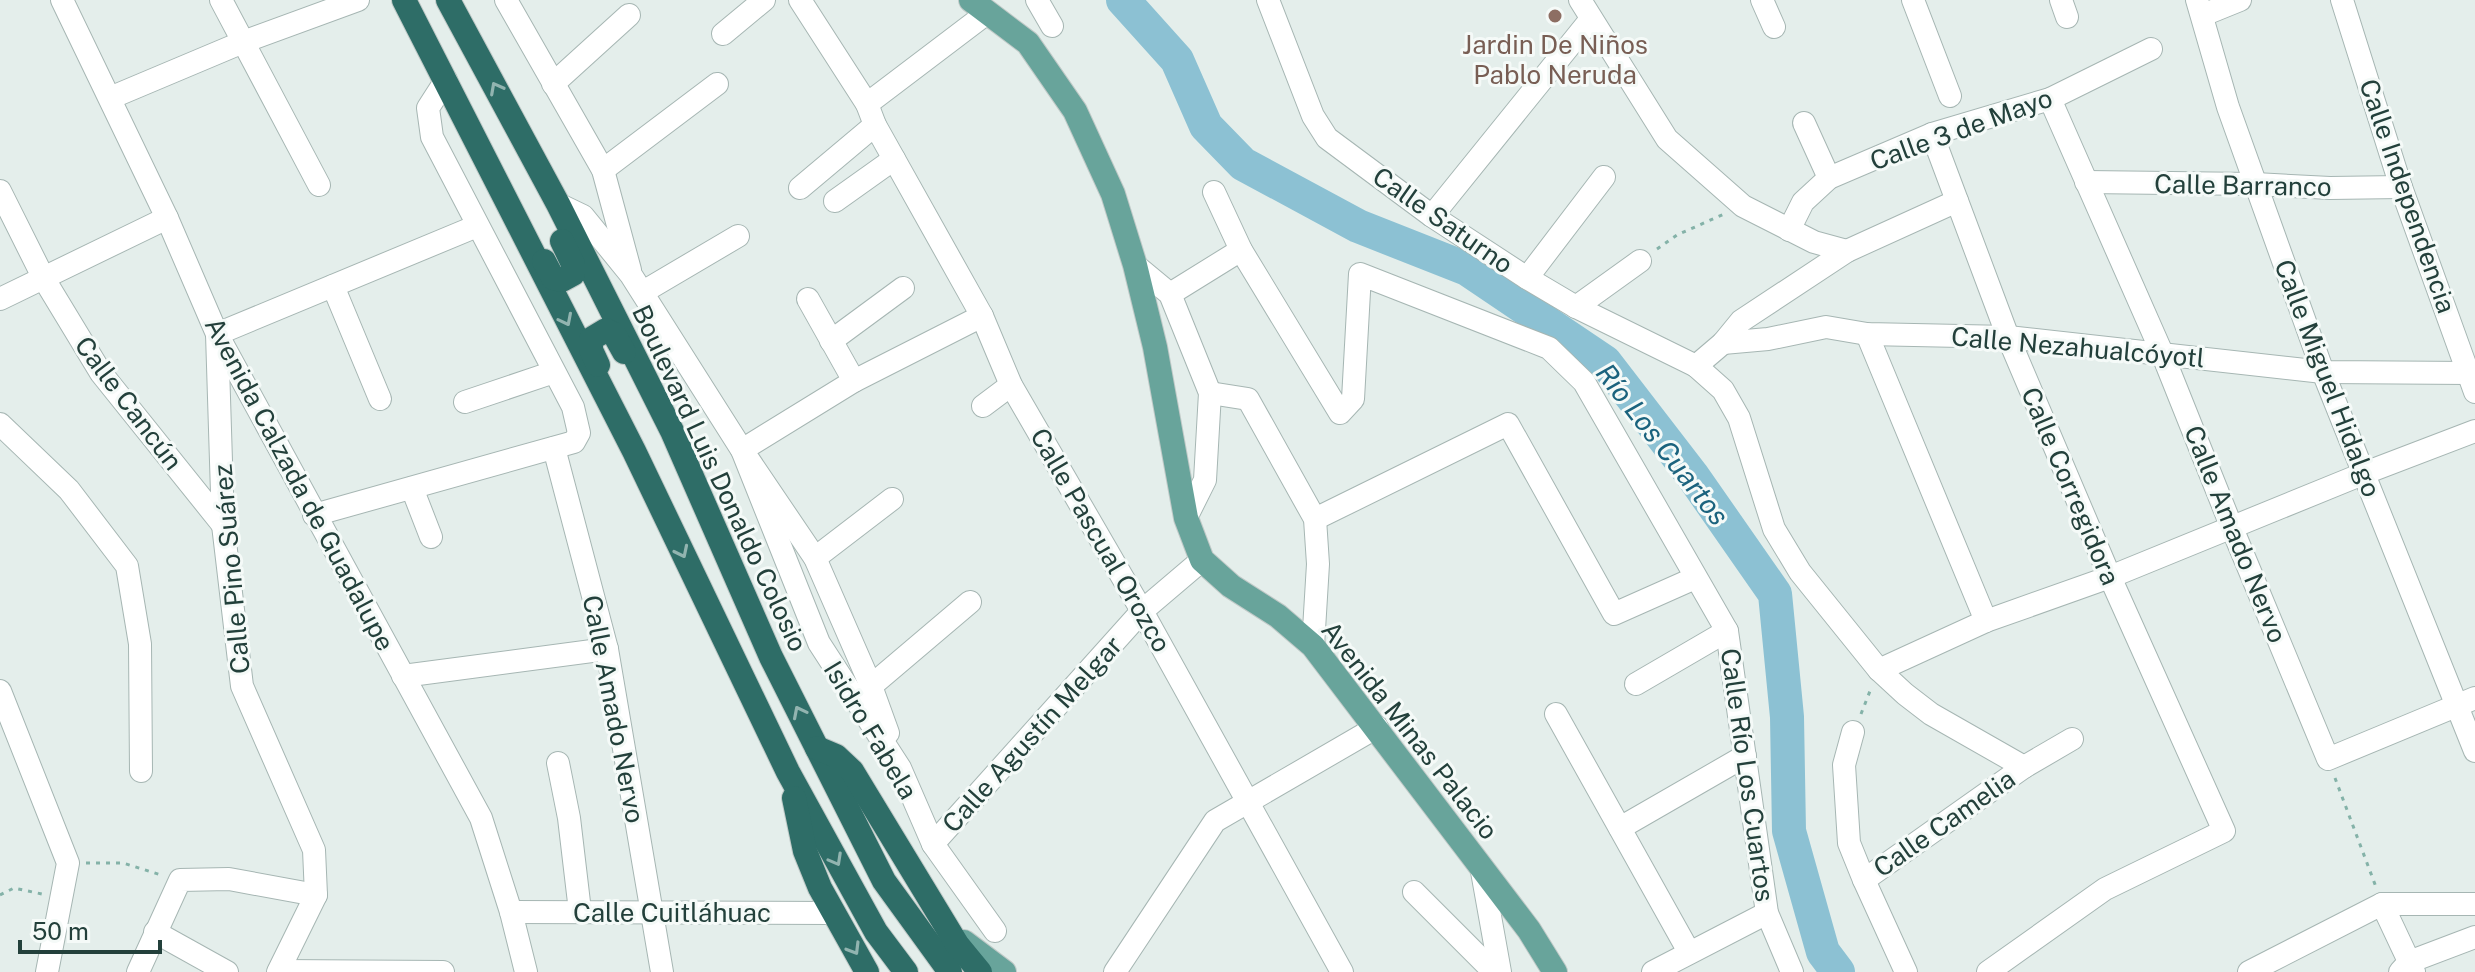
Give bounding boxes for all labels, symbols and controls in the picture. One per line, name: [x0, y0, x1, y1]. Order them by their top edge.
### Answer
marker: Jardin De Niños Pablo Neruda: [1546, 7, 1564, 25]
place label: Jardin De Niños Pablo Neruda: [1462, 29, 1648, 90]
street label: Calle Independencia: [2353, 75, 2463, 317]
one-way arrow: [490, 82, 505, 96]
street label: Calle 3 de Mayo: [1866, 82, 2056, 176]
street label: Calle Saturno: [1367, 160, 1519, 280]
street label: Calle Barranco: [2154, 168, 2332, 202]
street label: Calle Miguel Hidalgo: [2268, 255, 2388, 501]
street label: Boulevard Luis Donaldo Colosio: [626, 300, 814, 656]
one-way arrow: [556, 311, 571, 326]
street label: Avenida Calzada de Guadalupe: [199, 312, 401, 656]
street label: Calle Nezahualcóyotl: [1950, 320, 2206, 374]
street label: Calle Cancún: [69, 330, 189, 476]
water label: Río Los Cuartos: [1590, 357, 1736, 531]
street label: Calle Corregidora: [2015, 382, 2127, 590]
street label: Calle Amado Nervo: [2178, 421, 2294, 647]
street label: Calle Pascual Orozco: [1024, 422, 1178, 658]
street label: Calle Pino Suárez: [206, 463, 256, 675]
one-way arrow: [672, 544, 688, 559]
street label: Calle Amado Nervo: [577, 592, 651, 826]
street label: Avenida Minas Palacio: [1315, 615, 1505, 845]
street label: Calle Agustín Melgar: [936, 629, 1128, 839]
street label: Calle Río Los Cuartos: [1715, 646, 1781, 904]
street label: Isidro Fabela: [818, 655, 924, 805]
one-way arrow: [793, 705, 808, 720]
street label: Calle Camelia: [1867, 763, 2021, 883]
one-way arrow: [827, 851, 842, 866]
street label: Calle Cuitláhuac: [573, 897, 771, 928]
scale bar: [20, 904, 160, 954]
text: 50 m: [32, 917, 89, 945]
one-way arrow: [844, 940, 859, 955]

